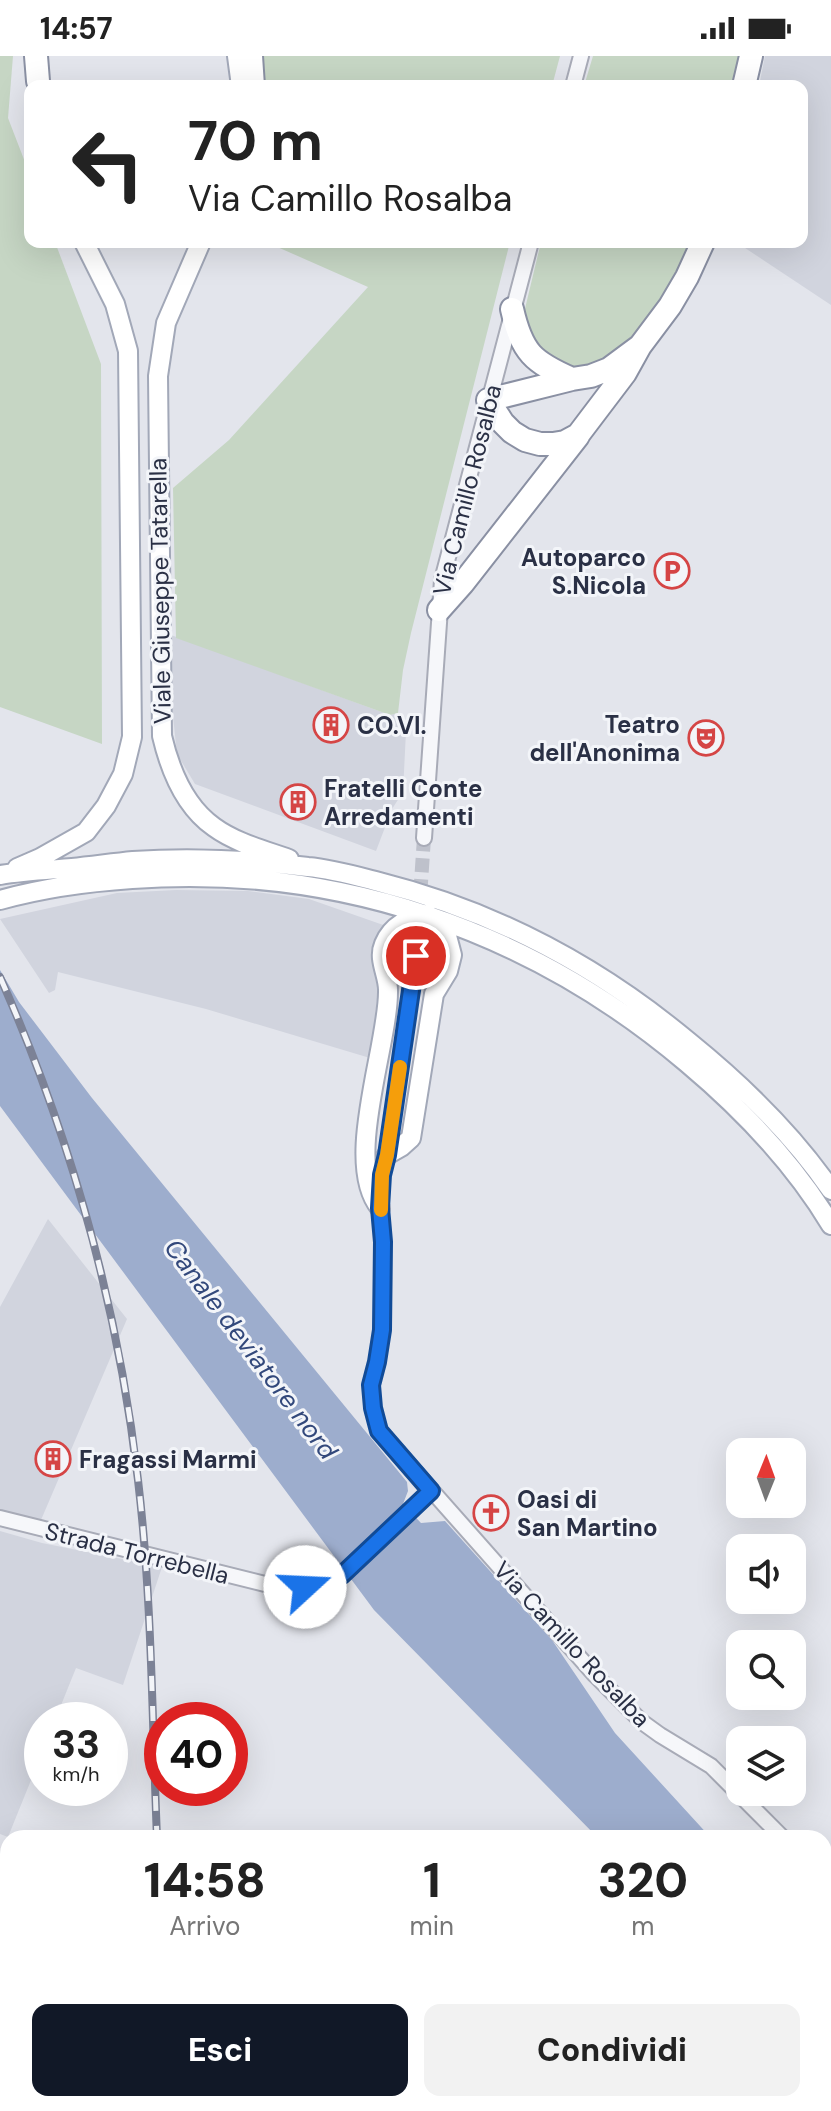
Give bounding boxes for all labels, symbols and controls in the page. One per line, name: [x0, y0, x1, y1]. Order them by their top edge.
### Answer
text: 14:57: [40, 9, 113, 48]
text: 70 m: [188, 104, 323, 177]
icon: left: [56, 112, 160, 216]
text: Via Camillo Rosalba: [188, 175, 512, 222]
street label: Via Camillo Rosalba: [426, 381, 508, 599]
street label: Viale Giuseppe Tatarella: [142, 458, 178, 724]
place label: Autoparco S.Nicola: [521, 542, 646, 601]
parking icon: Autoparco S.Nicola: [653, 552, 691, 590]
building icon: CO.VI.: [312, 706, 350, 744]
place label: Teatro dell'Anonima: [529, 709, 680, 768]
place label: CO.VI.: [357, 710, 426, 741]
theatre icon: Teatro dell'Anonima: [687, 719, 725, 757]
place label: Fratelli Conte Arredamenti: [324, 773, 482, 832]
building icon: Fratelli Conte Arredamenti: [279, 783, 317, 821]
pin: [382, 922, 450, 990]
icon: arrive: [394, 934, 438, 978]
water label: Canale deviatore nord: [157, 1232, 346, 1467]
north arrow: [726, 1438, 806, 1518]
map controls: [726, 1438, 806, 1806]
building icon: Fragassi Marmi: [34, 1440, 72, 1478]
place label: Fragassi Marmi: [79, 1444, 257, 1475]
place label: Oasi di San Martino: [517, 1484, 658, 1543]
church icon: Oasi di San Martino: [472, 1494, 510, 1532]
street label: Strada Torrebella: [42, 1515, 232, 1591]
button: sound: [726, 1534, 806, 1614]
position arrow: [263, 1545, 347, 1629]
street label: Via Camillo Rosalba: [487, 1554, 657, 1734]
button: search: [726, 1630, 806, 1710]
speed limit sign: 40: [144, 1702, 248, 1806]
text: 33: [52, 1718, 100, 1770]
button: layers: [726, 1726, 806, 1806]
text: km/h: [52, 1761, 100, 1787]
text: 14:58: [144, 1849, 266, 1912]
text: 1: [423, 1849, 441, 1912]
text: 320: [598, 1849, 688, 1912]
text: Arrivo: [169, 1909, 240, 1943]
text: min: [410, 1909, 454, 1943]
text: m: [631, 1909, 655, 1943]
button: Esci: [32, 2004, 408, 2096]
button: Condividi: [424, 2004, 800, 2096]

